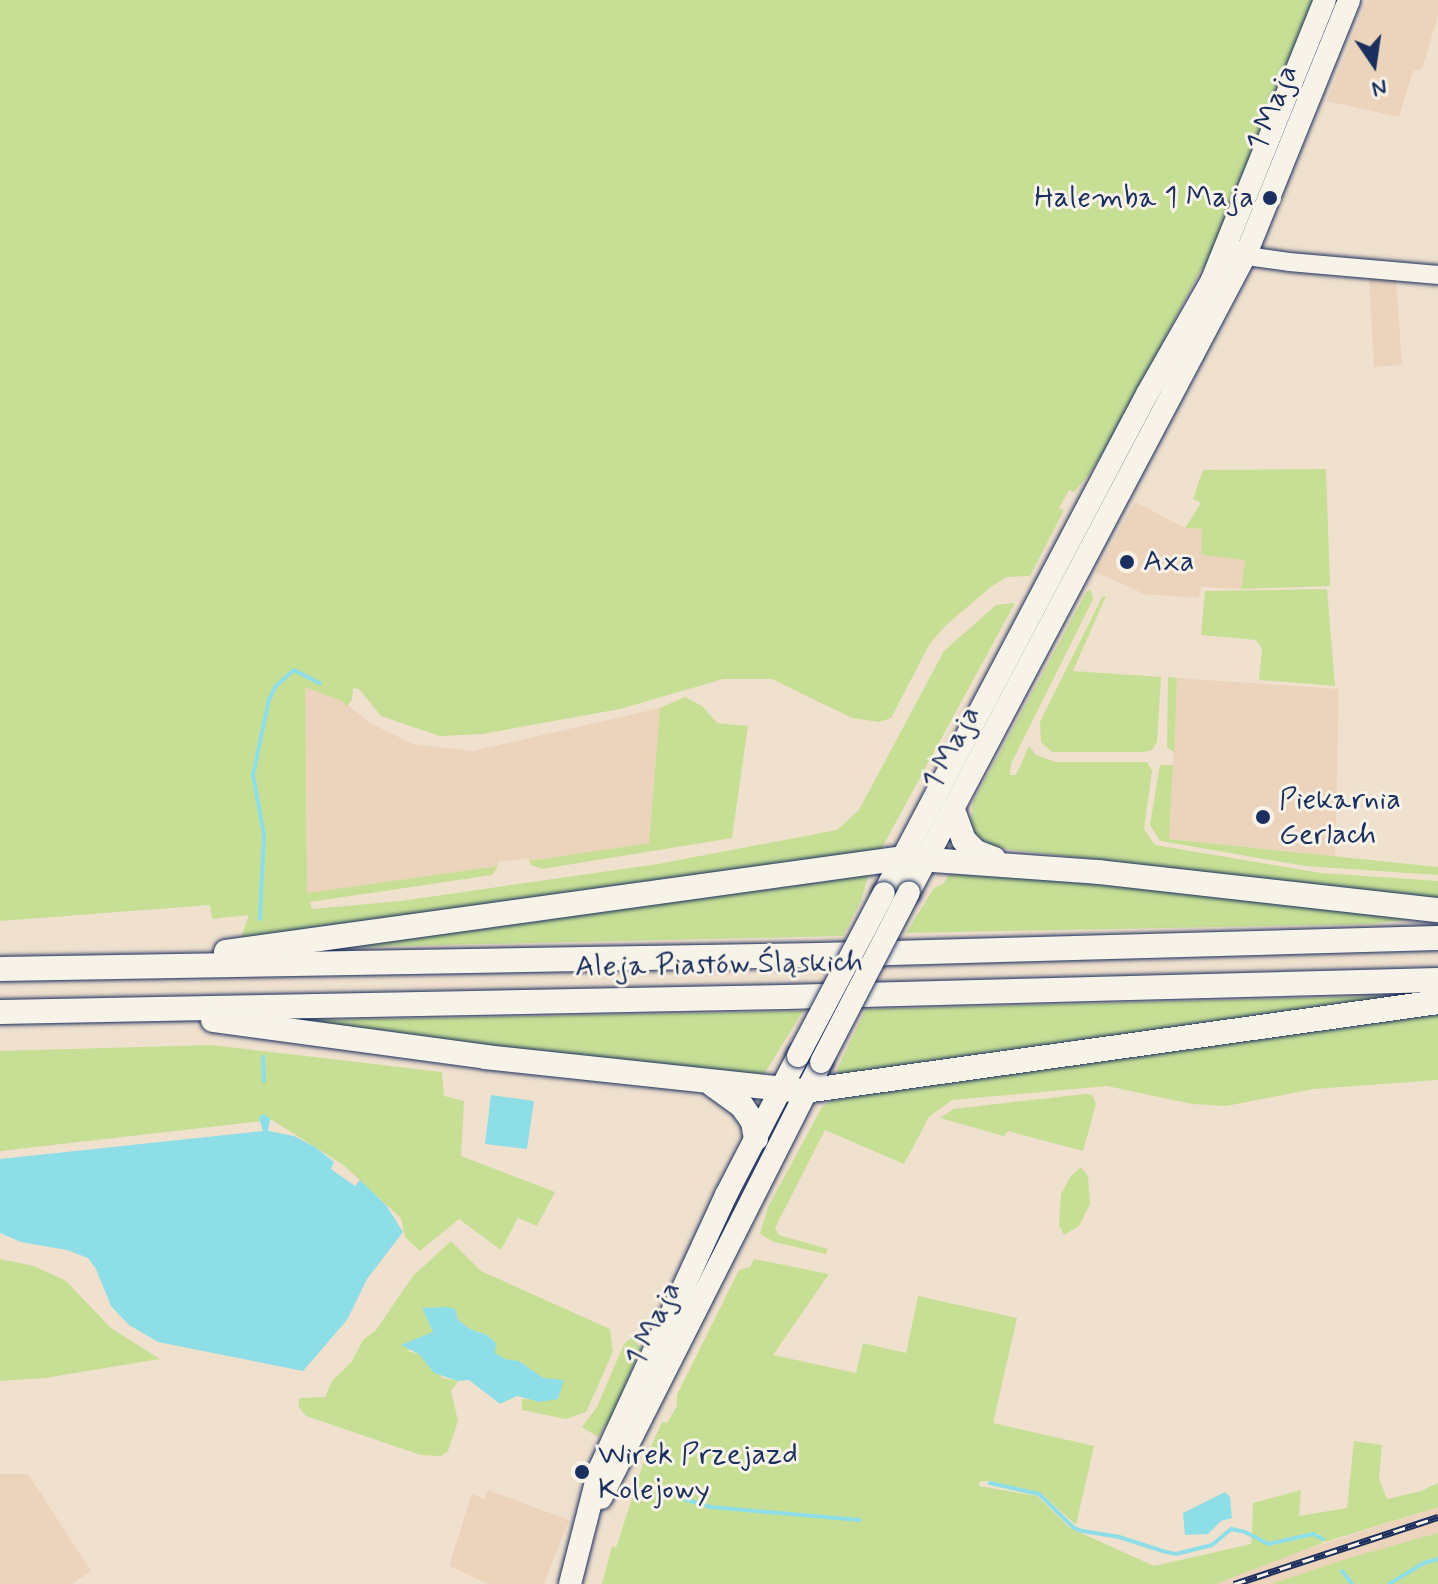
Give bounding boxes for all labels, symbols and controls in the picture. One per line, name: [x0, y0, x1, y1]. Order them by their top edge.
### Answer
north arrow: [1334, 24, 1414, 104]
street label: 1 Maja: [1240, 60, 1306, 156]
text: N: [1369, 72, 1390, 103]
place label: Halemba 1 Maja: [1034, 180, 1254, 216]
marker: Halemba 1 Maja: [1261, 189, 1279, 207]
place label: Axa: [1143, 544, 1194, 580]
marker: Axa: [1118, 553, 1136, 571]
street label: 1 Maja: [915, 700, 989, 796]
place label: Piekarnia Gerlach: [1279, 782, 1401, 852]
marker: Piekarnia Gerlach: [1254, 808, 1272, 826]
street label: Aleja Piastów Śląskich: [576, 945, 862, 985]
street label: 1 Maja: [618, 1276, 690, 1372]
place label: Wirek Przejazd Kolejowy: [598, 1437, 798, 1508]
marker: Wirek Przejazd Kolejowy: [573, 1463, 591, 1481]

